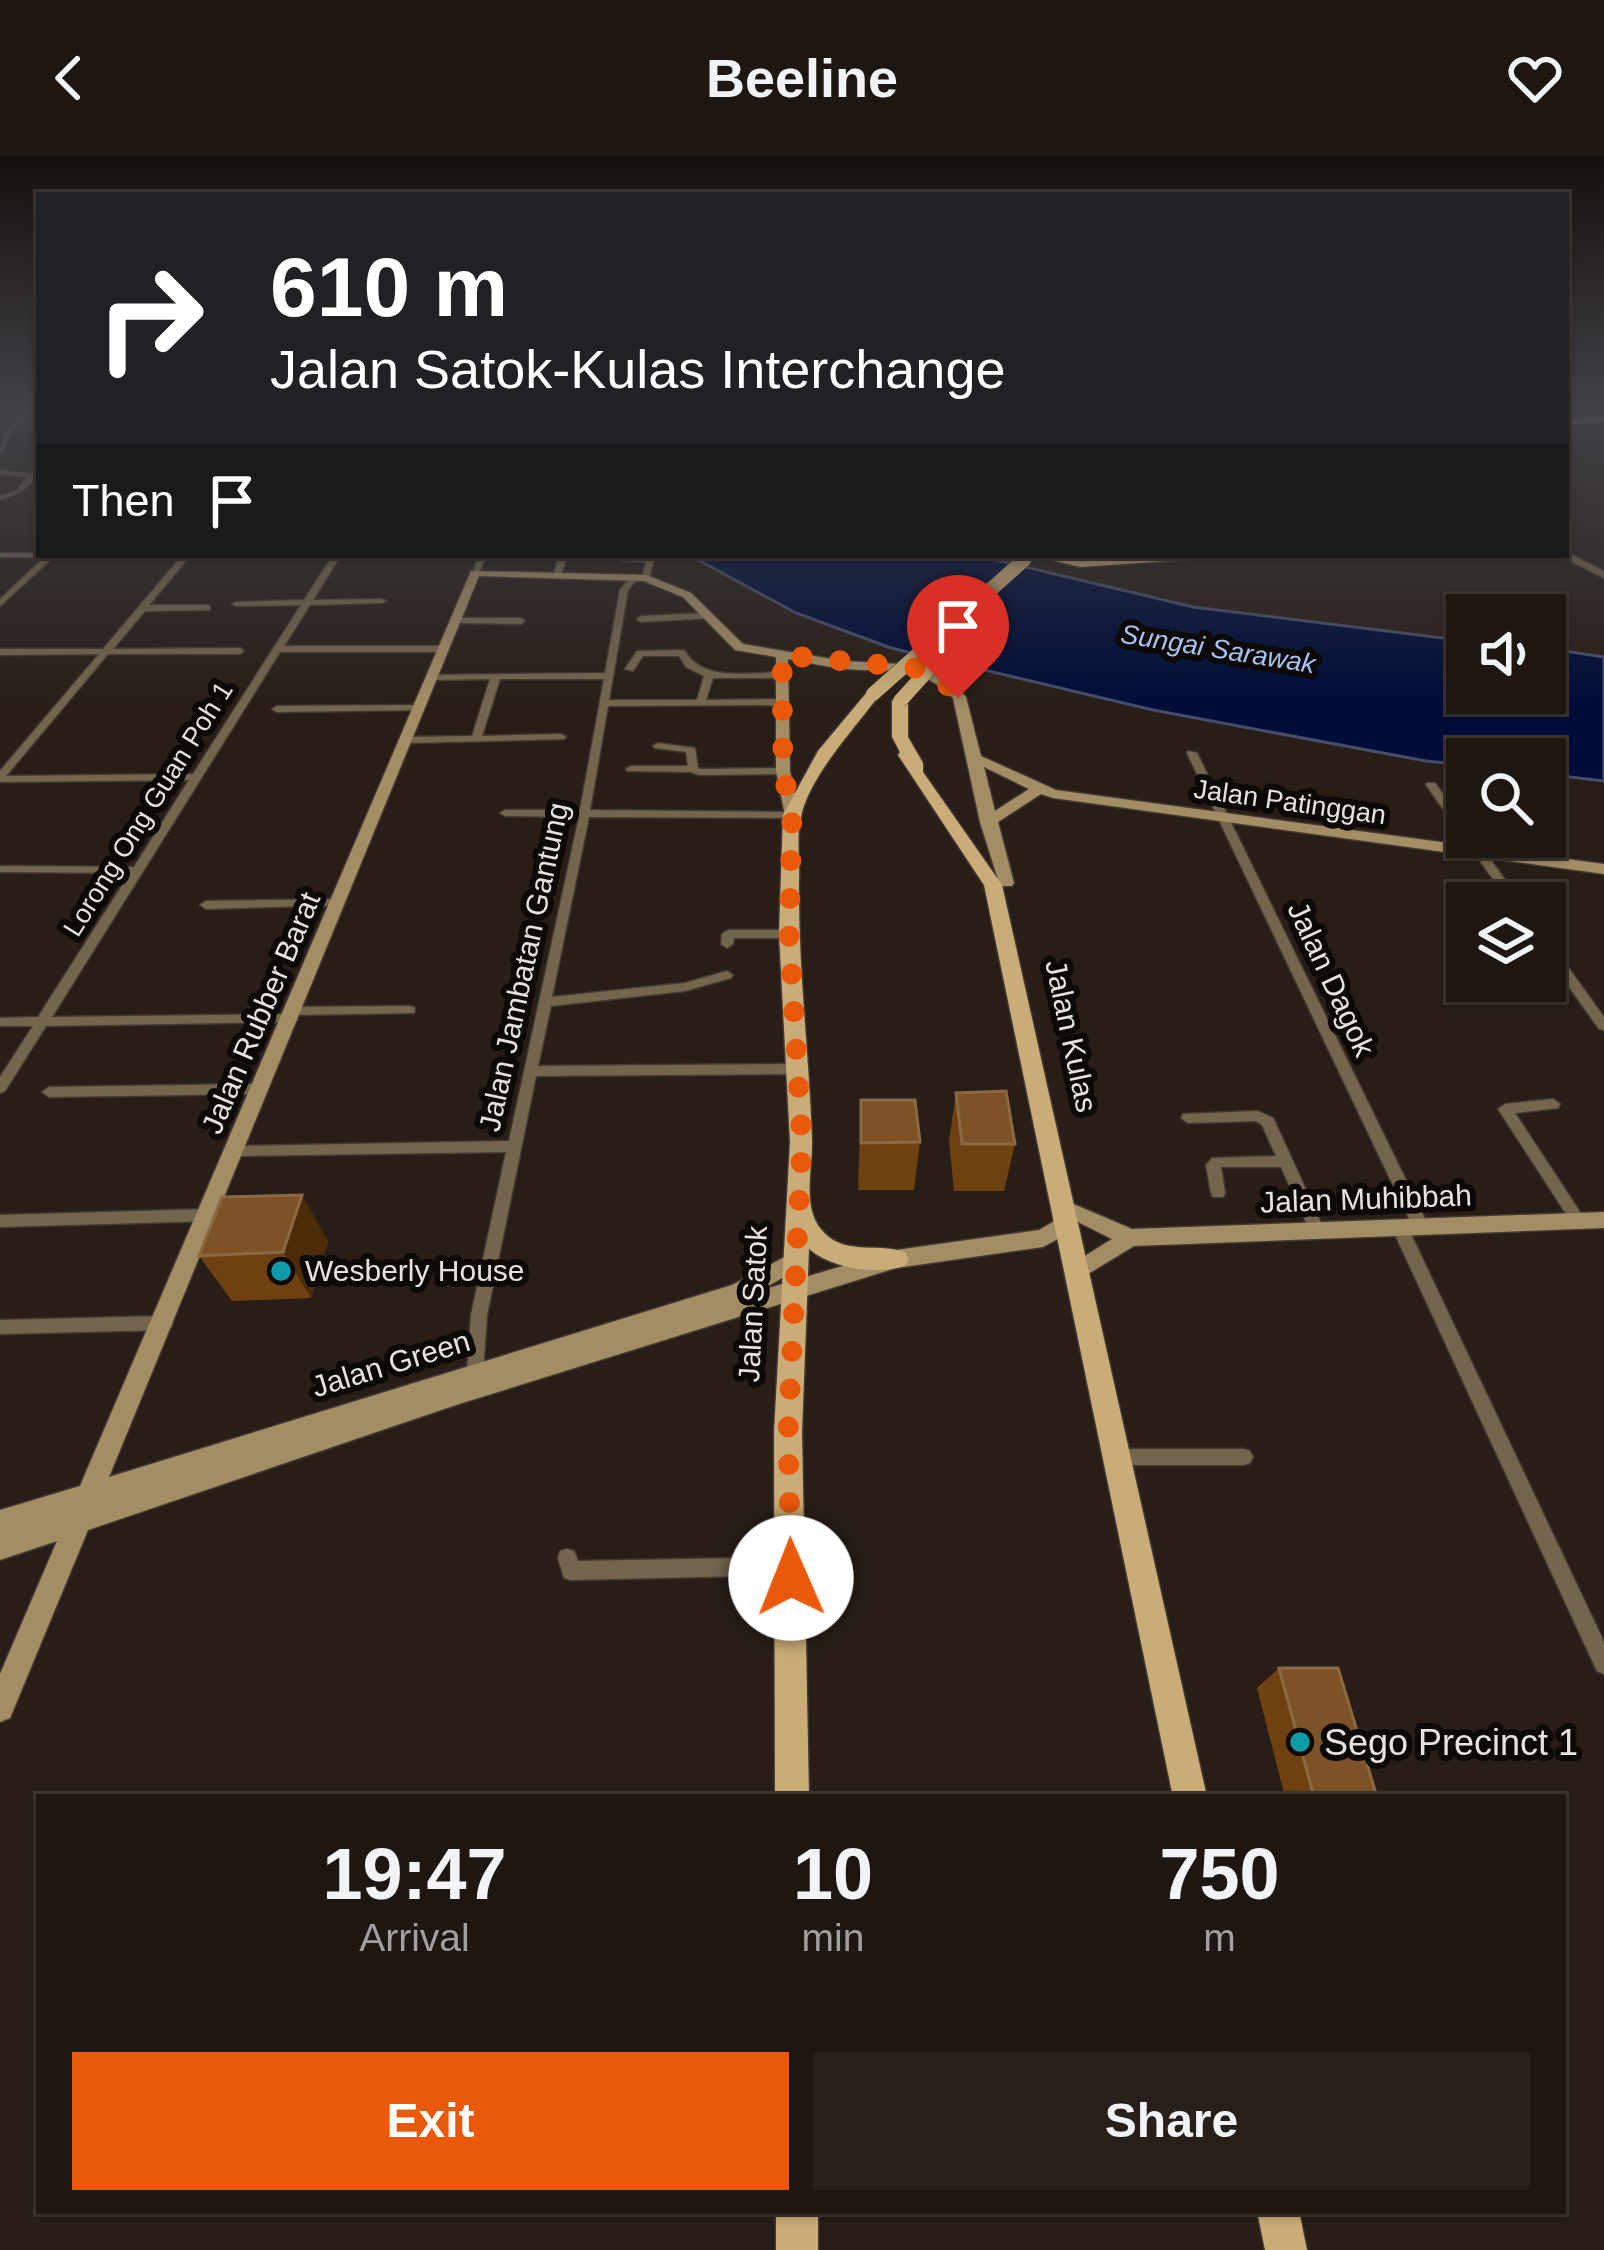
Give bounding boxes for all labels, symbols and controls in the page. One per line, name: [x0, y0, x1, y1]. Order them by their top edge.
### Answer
icon: back: [36, 45, 102, 111]
icon: heart: [1502, 45, 1568, 111]
text: Beeline: [706, 48, 898, 108]
icon: right: [72, 240, 228, 396]
text: 610 m: [270, 240, 508, 334]
text: Jalan Satok-Kulas Interchange: [270, 339, 1005, 399]
icon: arrive: [199, 468, 265, 534]
text: Then: [72, 475, 175, 526]
pin: [907, 575, 1009, 698]
icon: arrive: [925, 593, 991, 659]
map controls: [1446, 594, 1566, 1002]
button: sound: [1446, 594, 1566, 714]
water label: Sungai Sarawak: [1119, 619, 1319, 679]
street label: Lorong Ong Guan Poh 1: [57, 676, 239, 942]
button: search: [1446, 738, 1566, 858]
street label: Jalan Patinggan: [1192, 774, 1388, 830]
street label: Jalan Jambatan Gantung: [473, 800, 574, 1134]
button: layers: [1446, 882, 1566, 1002]
street label: Jalan Rubber Barat: [195, 887, 326, 1138]
street label: Jalan Dagok: [1281, 896, 1382, 1062]
street label: Jalan Kulas: [1039, 957, 1104, 1115]
street label: Jalan Muhibbah: [1260, 1178, 1472, 1219]
street label: Jalan Satok: [732, 1224, 773, 1383]
place label: Wesberly House: [305, 1254, 525, 1287]
marker: Wesberly House: [268, 1258, 294, 1284]
street label: Jalan Green: [308, 1324, 474, 1403]
position arrow: [728, 1515, 854, 1641]
place label: Sego Precinct 1: [1324, 1722, 1578, 1763]
marker: Sego Precinct 1: [1287, 1729, 1313, 1755]
text: 19:47: [322, 1834, 507, 1914]
text: 10: [793, 1834, 873, 1914]
text: 750: [1159, 1834, 1280, 1914]
text: Arrival: [359, 1916, 470, 1959]
text: min: [802, 1916, 864, 1959]
text: m: [1203, 1916, 1236, 1959]
button: Exit: [72, 2052, 789, 2190]
button: Share: [813, 2052, 1530, 2190]

